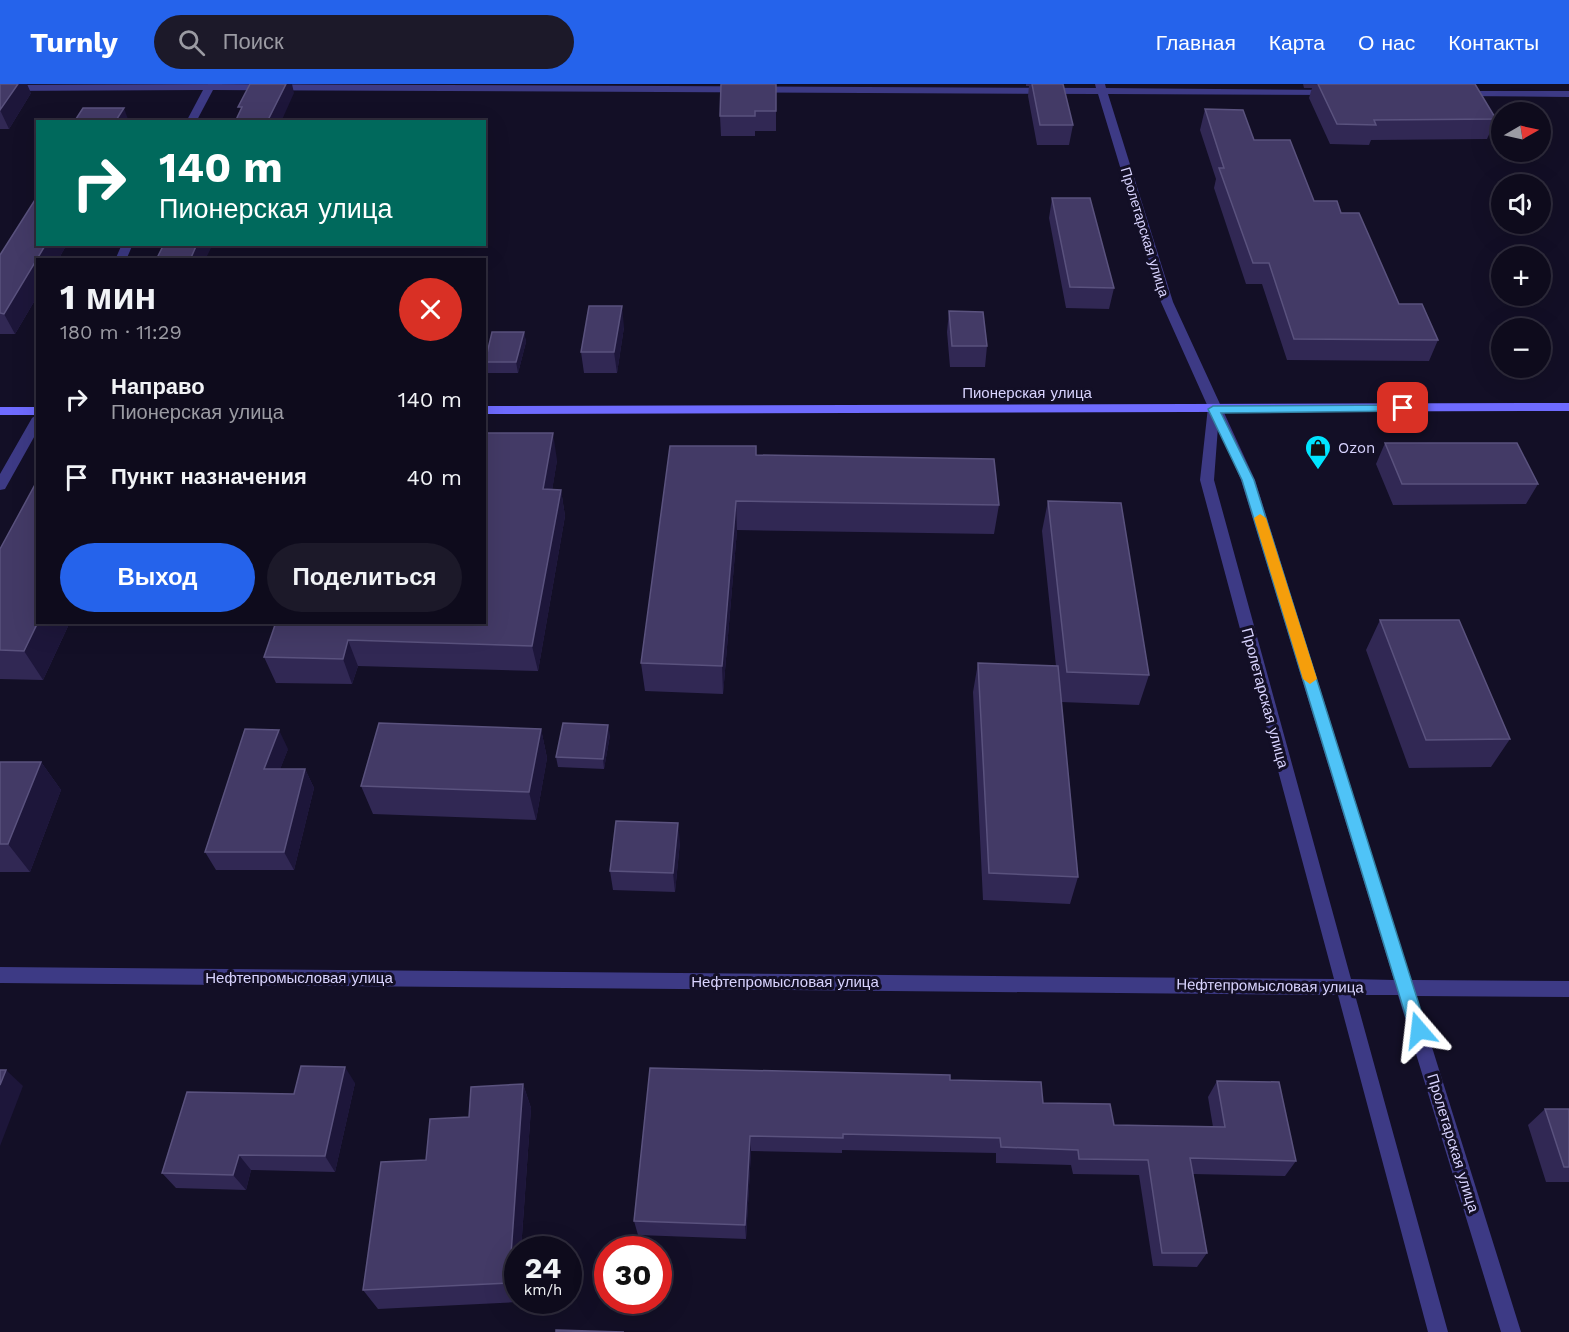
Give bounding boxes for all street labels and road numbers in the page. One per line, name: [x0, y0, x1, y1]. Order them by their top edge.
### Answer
street label: Пролетарская улица: [1118, 165, 1172, 299]
street label: Пионерская улица: [962, 384, 1092, 402]
street label: Пролетарская улица: [1238, 626, 1293, 771]
street label: Нефтепромысловая улица: [205, 969, 393, 987]
street label: Нефтепромысловая улица: [691, 973, 879, 991]
street label: Нефтепромысловая улица: [1176, 975, 1365, 997]
street label: Пролетарская улица: [1423, 1071, 1483, 1215]

